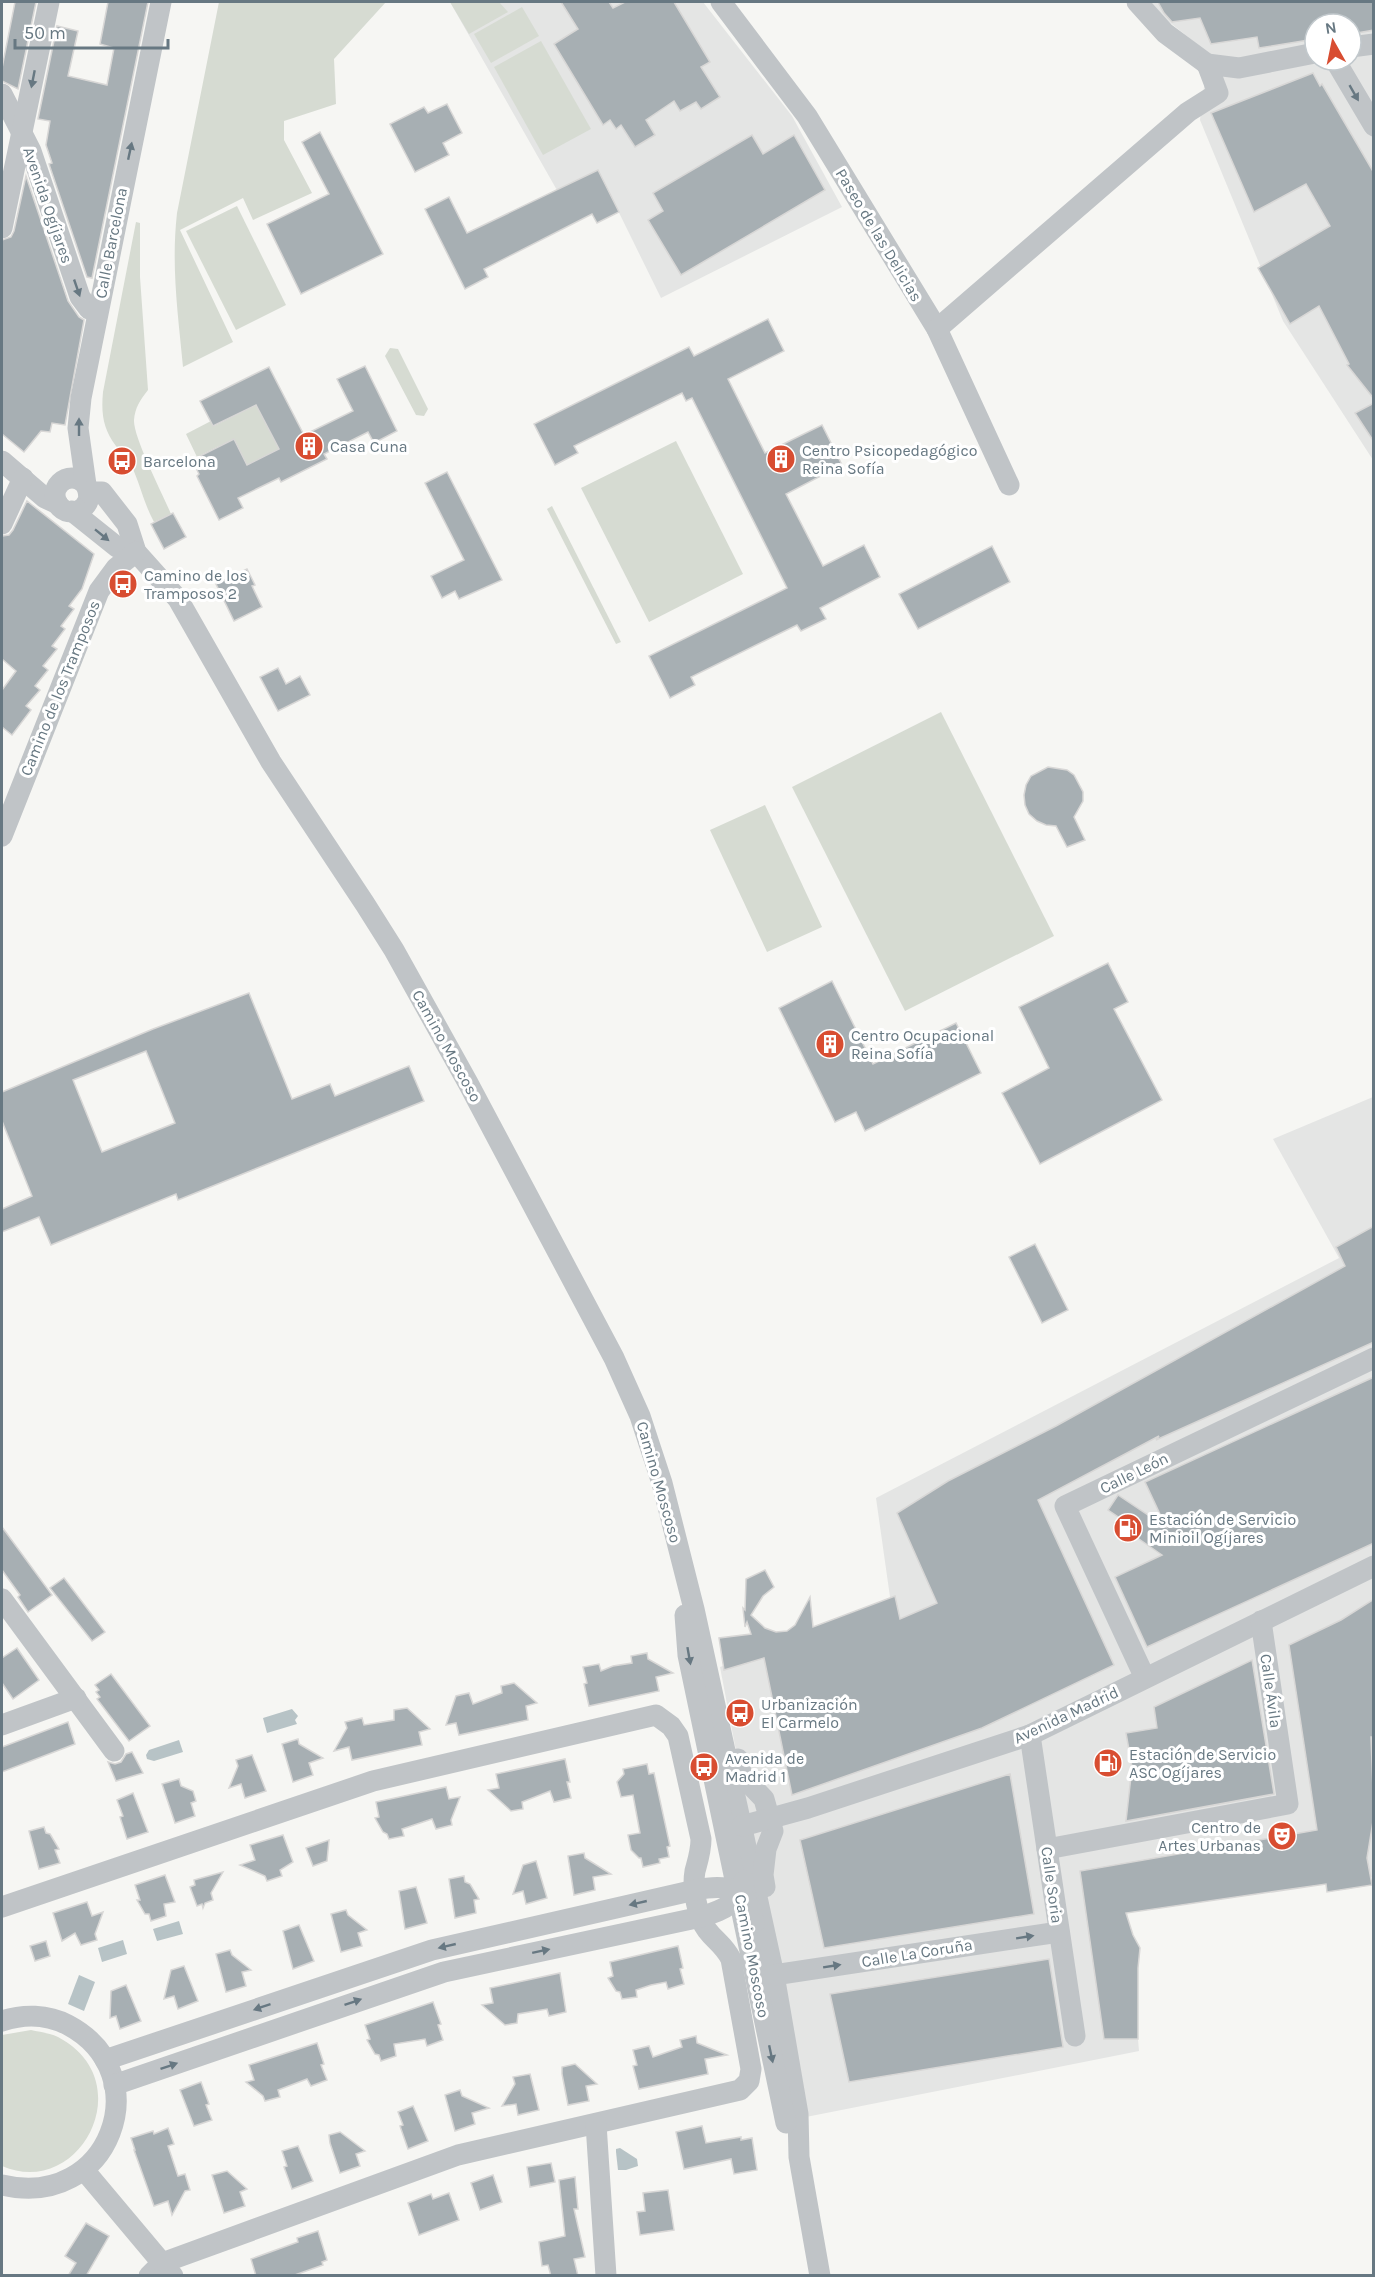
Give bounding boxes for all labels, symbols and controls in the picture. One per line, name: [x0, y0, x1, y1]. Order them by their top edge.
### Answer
scale bar: [15, 12, 168, 50]
north arrow: [1303, 12, 1363, 72]
text: N: [1324, 17, 1338, 38]
text: 50 m: [24, 22, 66, 44]
one-way arrow: [28, 70, 37, 89]
one-way arrow: [1349, 85, 1359, 102]
one-way arrow: [126, 141, 135, 160]
street label: Avenida Ogíjares: [19, 144, 77, 266]
street label: Paseo de las Delicias: [832, 165, 926, 305]
street label: Calle Barcelona: [91, 186, 131, 300]
one-way arrow: [73, 279, 83, 297]
one-way arrow: [74, 418, 84, 437]
building icon: Casa Cuna: [293, 430, 325, 462]
place label: Casa Cuna: [330, 437, 408, 456]
place label: Centro Psicopedagógico Reina Sofía: [802, 441, 978, 478]
building icon: Centro Psicopedagógico Reina Sofía: [765, 443, 797, 475]
bus stop icon: Barcelona: [106, 445, 138, 477]
place label: Barcelona: [143, 452, 216, 471]
one-way arrow: [94, 529, 110, 542]
place label: Camino de los Tramposos 2: [144, 566, 248, 603]
bus stop icon: Camino de los Tramposos 2: [107, 568, 139, 600]
street label: Camino de los Tramposos: [16, 597, 104, 779]
street label: Camino Moscoso: [408, 987, 486, 1105]
place label: Centro Ocupacional Reina Sofía: [851, 1026, 994, 1063]
building icon: Centro Ocupacional Reina Sofía: [814, 1028, 846, 1060]
street label: Camino Moscoso: [633, 1419, 685, 1545]
street label: Calle León: [1097, 1448, 1171, 1498]
place label: Estación de Servicio Minioil Ogíjares: [1149, 1510, 1296, 1547]
fuel station icon: Estación de Servicio Minioil Ogíjares: [1112, 1512, 1144, 1544]
one-way arrow: [685, 1647, 694, 1666]
street label: Calle Ávila: [1256, 1653, 1286, 1729]
street label: Avenida Madrid: [1011, 1682, 1121, 1748]
place label: Urbanización El Carmelo: [761, 1695, 858, 1732]
bus stop icon: Urbanización El Carmelo: [724, 1697, 756, 1729]
place label: Estación de Servicio ASC Ogíjares: [1129, 1745, 1276, 1782]
fuel station icon: Estación de Servicio ASC Ogíjares: [1092, 1747, 1124, 1779]
place label: Avenida de Madrid 1: [725, 1749, 804, 1786]
bus stop icon: Avenida de Madrid 1: [688, 1751, 720, 1783]
place label: Centro de Artes Urbanas: [1158, 1818, 1261, 1855]
theatre icon: Centro de Artes Urbanas: [1266, 1820, 1298, 1852]
street label: Calle Soria: [1037, 1845, 1067, 1925]
street label: Camino Moscoso: [731, 1893, 773, 2019]
one-way arrow: [628, 1898, 647, 1908]
one-way arrow: [1015, 1933, 1034, 1942]
street label: Calle La Coruña: [860, 1935, 974, 1971]
one-way arrow: [438, 1942, 457, 1951]
one-way arrow: [532, 1946, 551, 1955]
one-way arrow: [822, 1962, 841, 1971]
one-way arrow: [345, 1997, 363, 2007]
one-way arrow: [253, 2002, 271, 2012]
one-way arrow: [767, 2045, 777, 2063]
one-way arrow: [160, 2061, 178, 2071]

